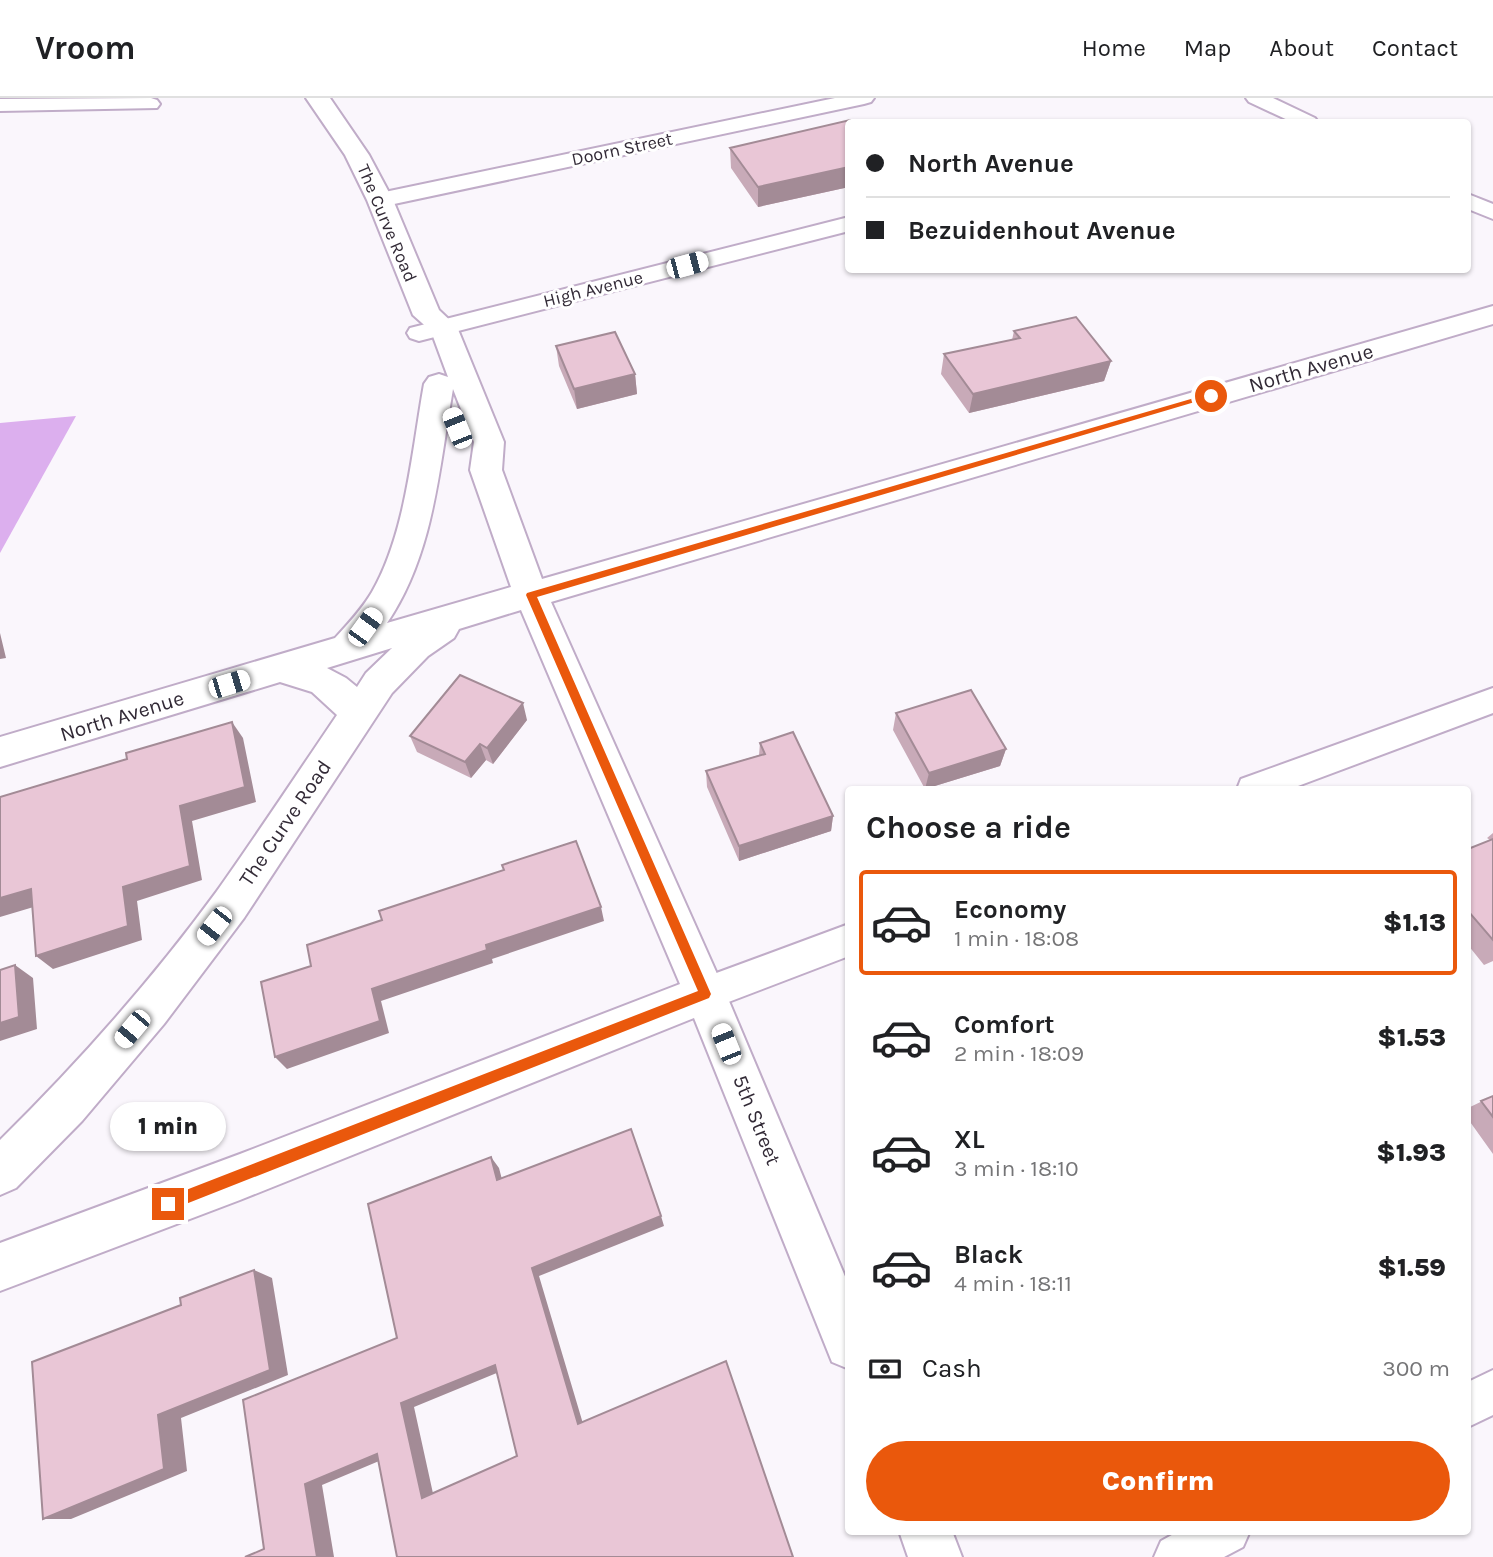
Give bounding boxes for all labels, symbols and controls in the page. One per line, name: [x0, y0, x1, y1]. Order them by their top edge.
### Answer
text: Vroom: [35, 29, 135, 67]
text: Home: [1082, 34, 1146, 62]
text: Map: [1184, 34, 1231, 62]
text: About: [1269, 34, 1334, 62]
text: Contact: [1372, 34, 1458, 62]
street label: Doorn Street: [570, 128, 675, 170]
text: North Avenue: [908, 148, 1074, 179]
street label: The Curve Road: [352, 161, 422, 285]
text: Bezuidenhout Avenue: [908, 215, 1176, 246]
car: [664, 249, 711, 281]
street label: High Avenue: [541, 266, 645, 312]
street label: North Avenue: [1246, 339, 1376, 397]
route start: [1195, 380, 1227, 412]
car: [440, 405, 475, 451]
car: [345, 604, 386, 650]
car: [206, 668, 253, 700]
street label: North Avenue: [57, 686, 187, 746]
street label: The Curve Road: [234, 755, 336, 891]
text: Choose a ride: [866, 809, 1071, 846]
icon: car: [870, 891, 933, 954]
text: Economy: [954, 894, 1066, 925]
car: [193, 903, 236, 949]
text: $1.13: [1383, 907, 1446, 938]
text: 1 min · 18:08: [954, 925, 1079, 952]
car: [111, 1006, 154, 1052]
icon: car: [870, 1006, 933, 1069]
text: Comfort: [954, 1009, 1055, 1040]
car: [709, 1021, 744, 1067]
text: $1.53: [1377, 1022, 1446, 1053]
text: 2 min · 18:09: [954, 1040, 1084, 1067]
street label: 5th Street: [728, 1071, 786, 1169]
callout: 1 min: [110, 1102, 226, 1152]
text: 1 min: [138, 1113, 198, 1140]
icon: car: [870, 1121, 933, 1184]
text: XL: [954, 1124, 985, 1155]
text: $1.93: [1376, 1137, 1446, 1168]
text: 3 min · 18:10: [954, 1155, 1079, 1182]
route end: [152, 1188, 184, 1220]
icon: car: [870, 1236, 933, 1299]
text: Black: [954, 1239, 1023, 1270]
text: $1.59: [1378, 1252, 1446, 1283]
text: 4 min · 18:11: [954, 1270, 1072, 1297]
icon: cash: [866, 1350, 904, 1388]
text: Cash: [922, 1353, 982, 1384]
text: 300 m: [1382, 1355, 1450, 1382]
button: Confirm: [866, 1441, 1450, 1521]

